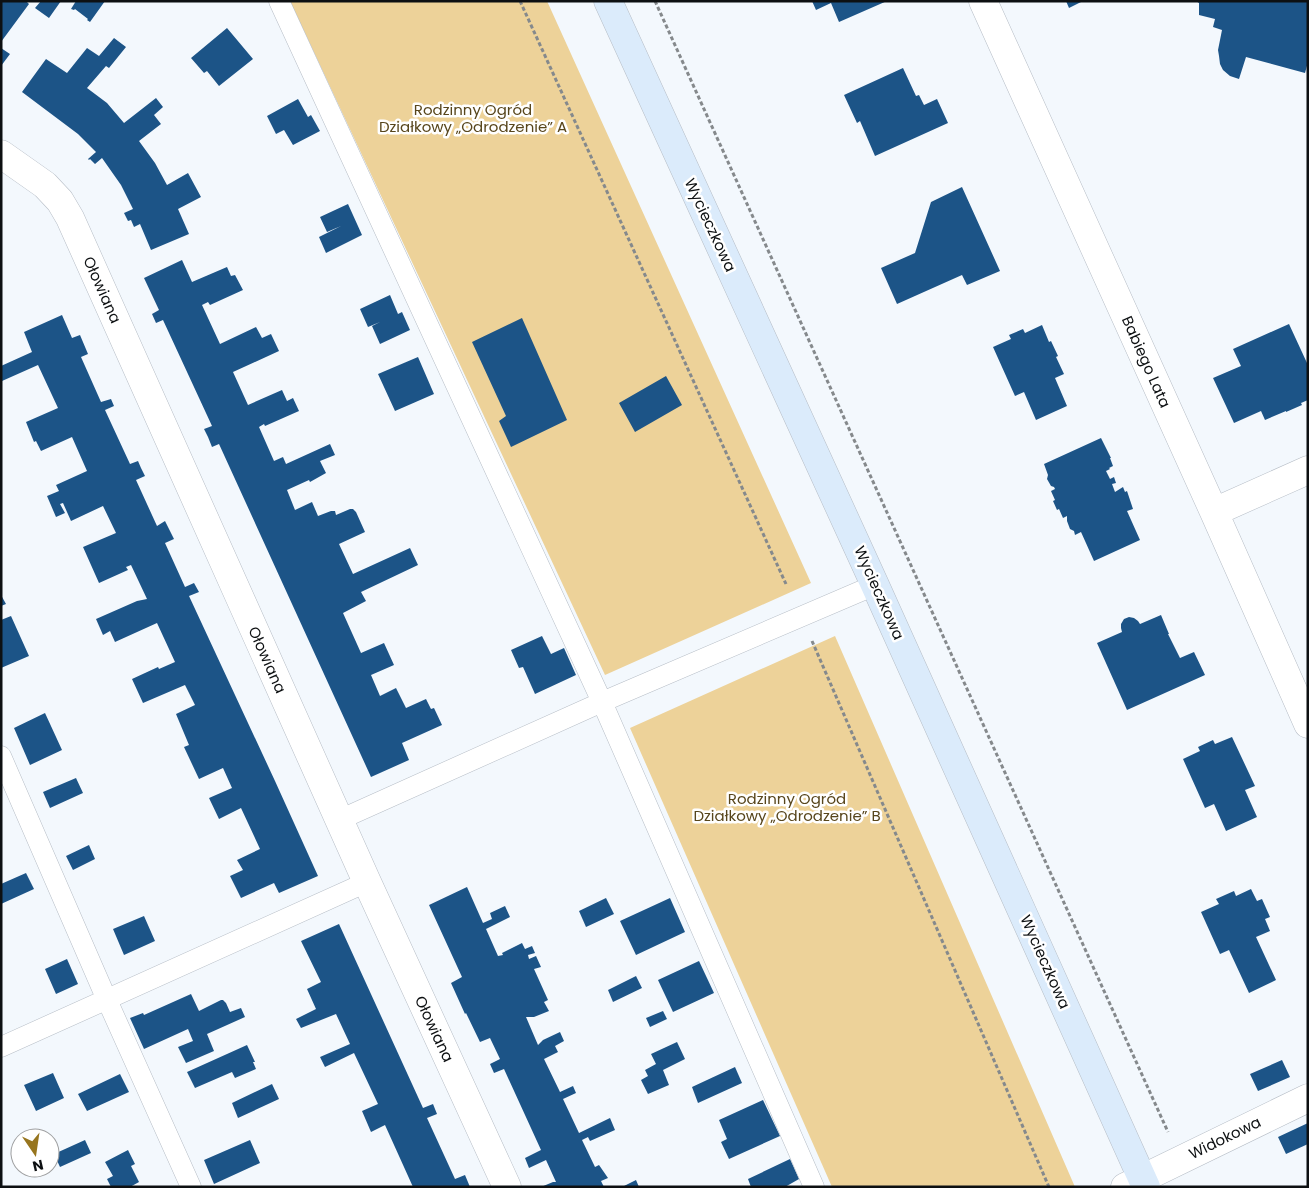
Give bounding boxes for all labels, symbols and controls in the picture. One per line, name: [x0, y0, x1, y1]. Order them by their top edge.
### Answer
park label: Rodzinny Ogród Działkowy „Odrodzenie” A: [379, 99, 567, 137]
street label: Wycieczkowa: [680, 175, 741, 275]
street label: Ołowiana: [78, 253, 126, 327]
street label: Babiego Lata: [1117, 313, 1176, 411]
street label: Wycieczkowa: [849, 542, 910, 643]
street label: Ołowiana: [243, 623, 291, 697]
park label: Rodzinny Ogród Działkowy „Odrodzenie” B: [693, 788, 881, 826]
street label: Wycieczkowa: [1015, 911, 1076, 1012]
street label: Ołowiana: [410, 992, 459, 1065]
street label: Widokowa: [1185, 1111, 1264, 1164]
north arrow: [10, 1128, 60, 1178]
text: N: [31, 1155, 45, 1177]

